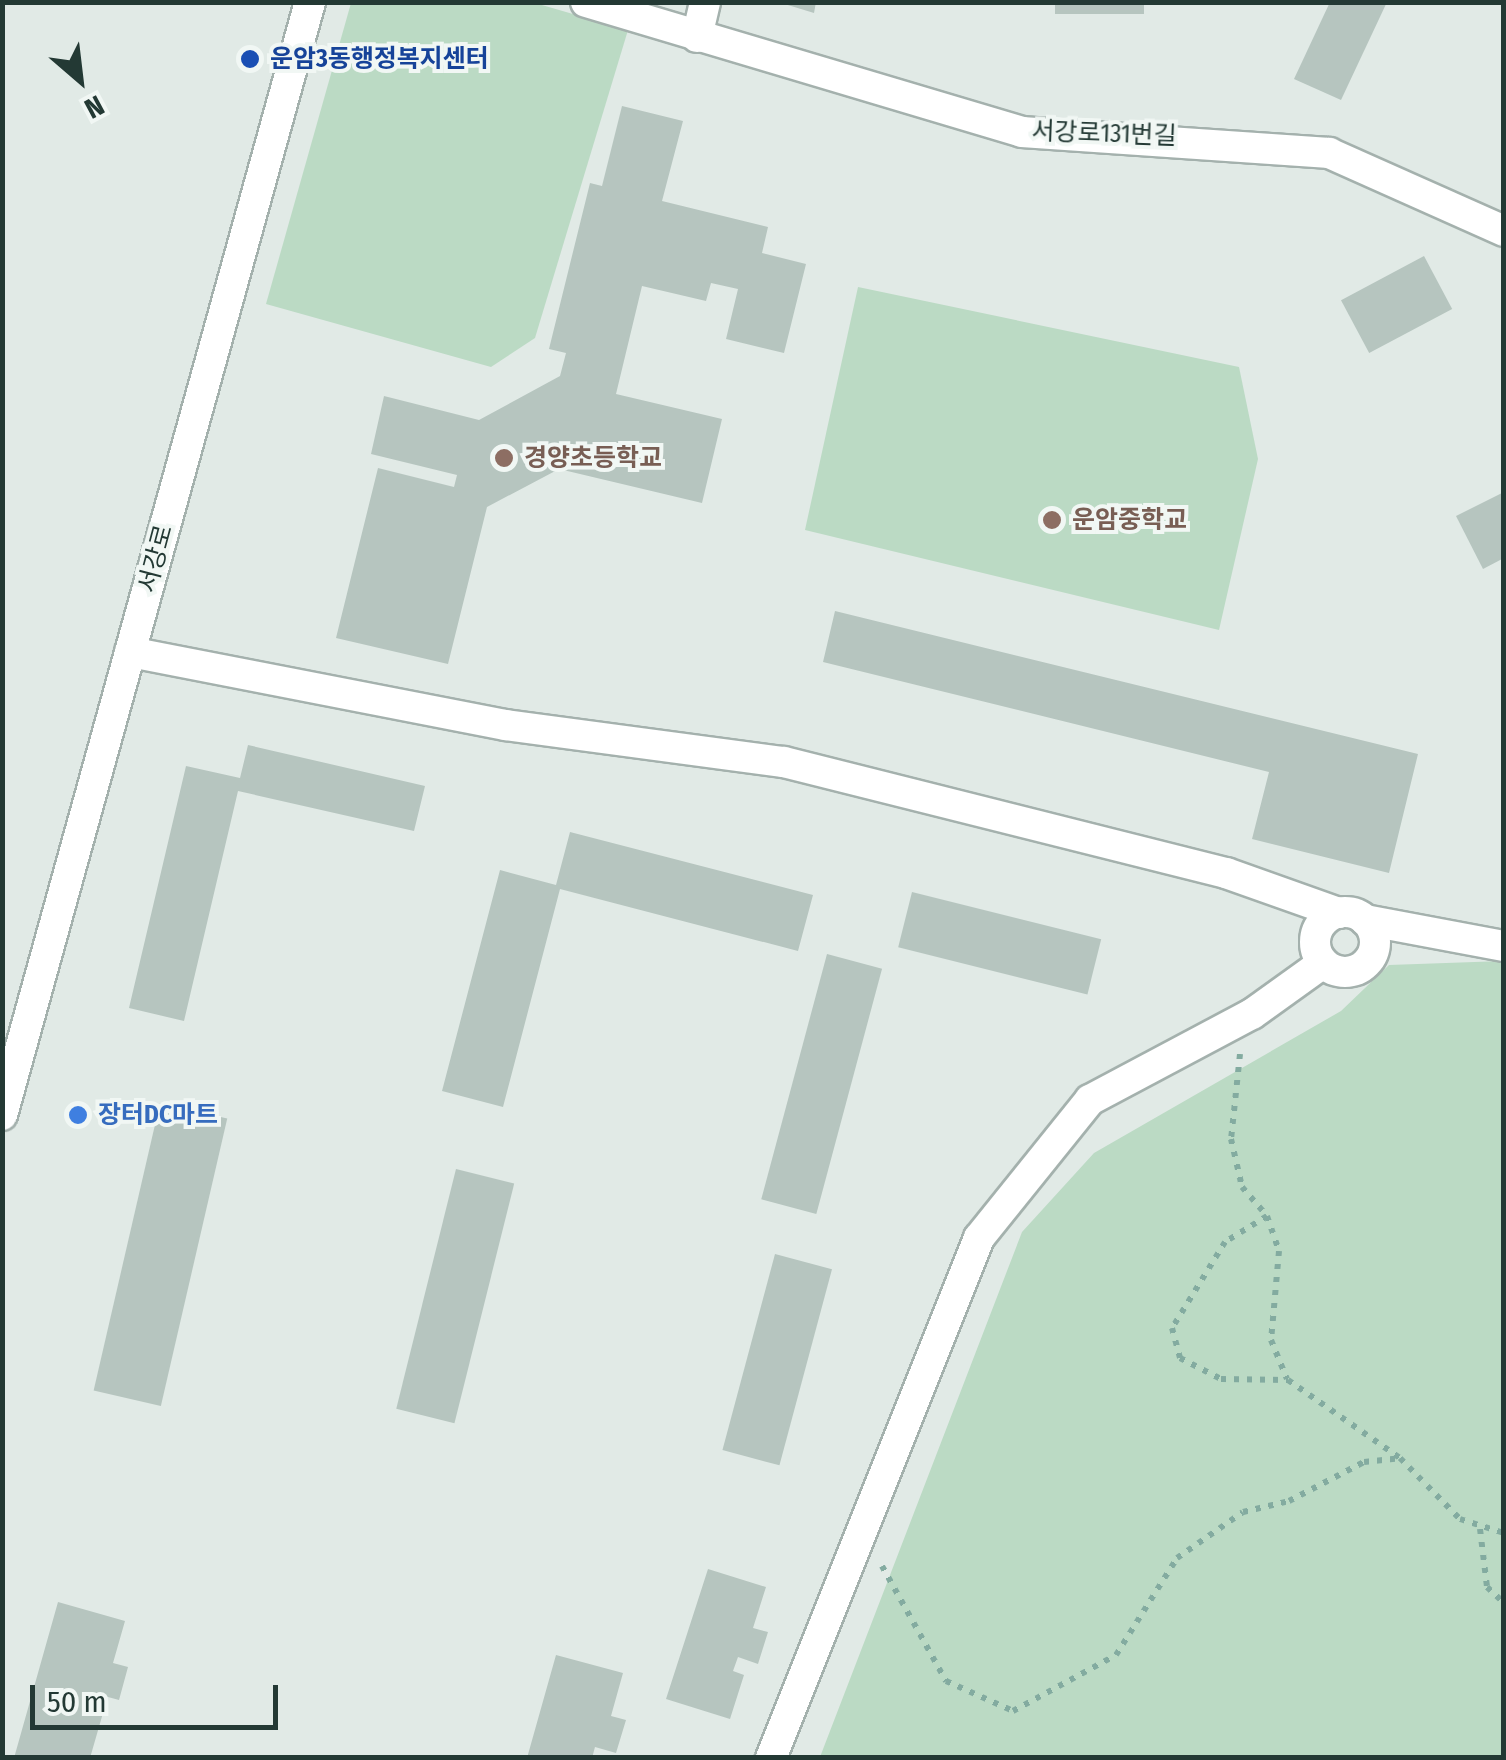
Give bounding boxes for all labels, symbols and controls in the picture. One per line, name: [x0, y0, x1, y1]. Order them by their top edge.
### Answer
north arrow: [30, 30, 130, 130]
place label: 운암3동행정복지센터: [270, 44, 489, 74]
marker: 운암3동행정복지센터: [239, 48, 261, 70]
text: N: [79, 88, 109, 125]
street label: 서강로131번길: [1031, 116, 1177, 152]
place label: 경양초등학교: [524, 443, 662, 473]
marker: 경양초등학교: [493, 447, 515, 469]
place label: 운암중학교: [1072, 505, 1187, 535]
marker: 운암중학교: [1041, 509, 1063, 531]
street label: 서강로: [133, 522, 179, 596]
place label: 장터DC마트: [98, 1100, 218, 1130]
marker: 장터DC마트: [67, 1104, 89, 1126]
scale bar: [35, 1665, 282, 1727]
text: 50 m: [47, 1684, 107, 1720]

